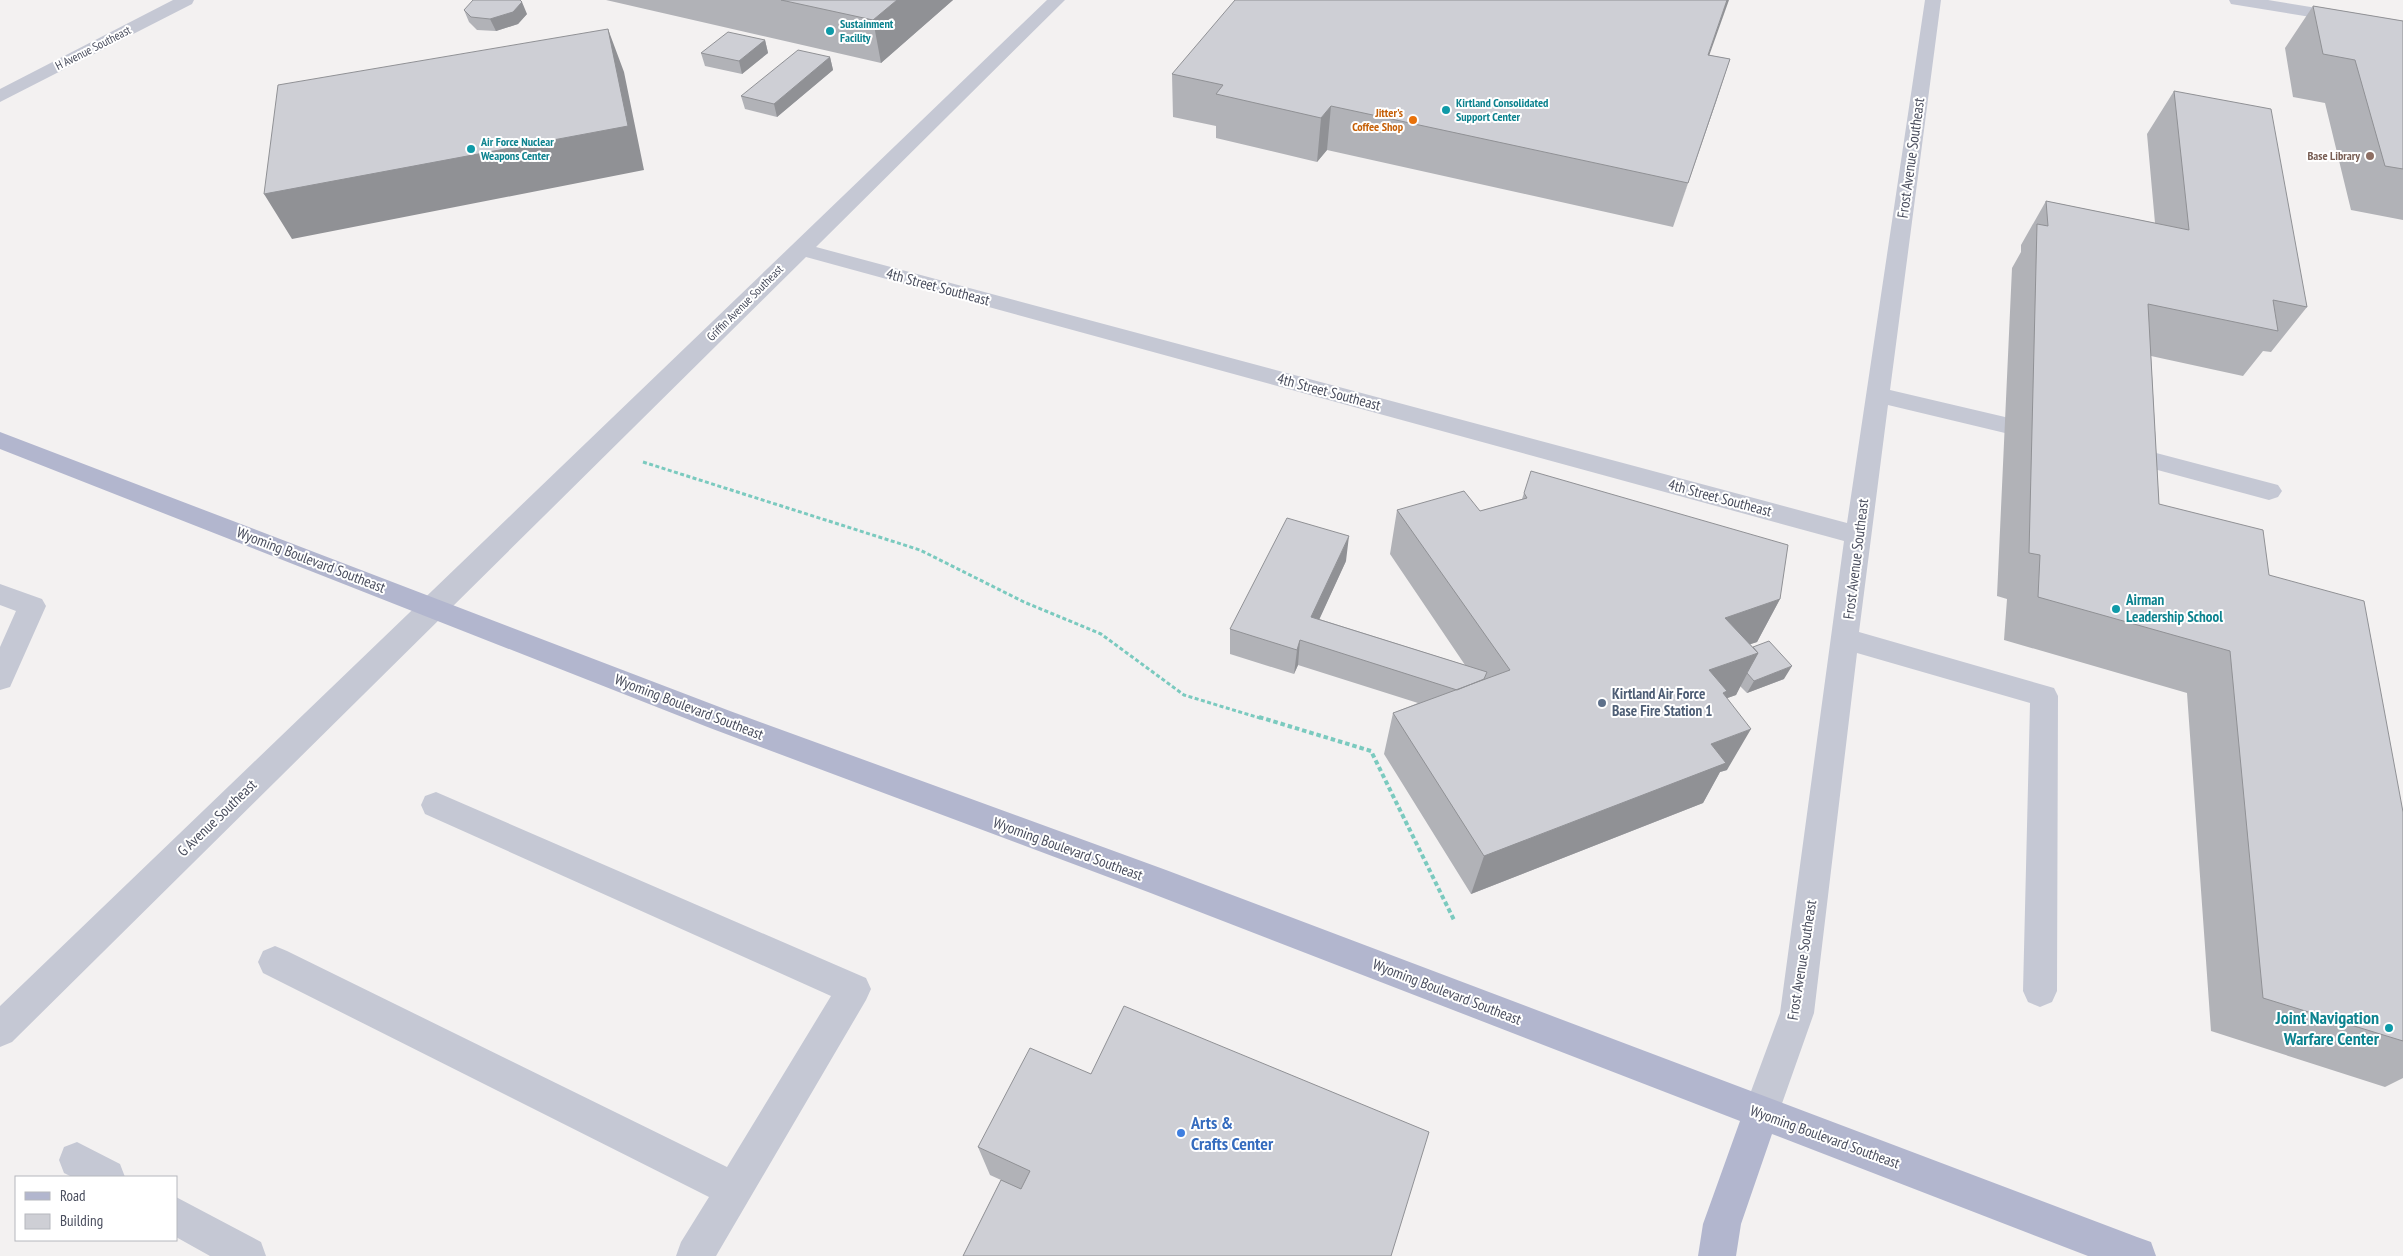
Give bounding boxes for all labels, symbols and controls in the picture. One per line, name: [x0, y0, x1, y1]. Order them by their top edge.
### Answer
place label: Sustainment Facility: [840, 16, 894, 45]
street label: H Avenue Southeast: [52, 22, 134, 73]
marker: Sustainment Facility: [824, 25, 836, 37]
place label: Kirtland Consolidated Support Center: [1456, 95, 1548, 124]
street label: Frost Avenue Southeast: [1893, 96, 1928, 219]
marker: Kirtland Consolidated Support Center: [1440, 104, 1452, 116]
place label: Jitter's Coffee Shop: [1352, 105, 1404, 134]
marker: Jitter's Coffee Shop: [1407, 114, 1419, 126]
place label: Air Force Nuclear Weapons Center: [480, 134, 554, 163]
marker: Air Force Nuclear Weapons Center: [465, 143, 477, 155]
place label: Base Library: [2307, 148, 2360, 163]
marker: Base Library: [2364, 150, 2376, 162]
street label: Griffin Avenue Southeast: [703, 261, 786, 344]
street label: 4th Street Southeast: [884, 264, 992, 309]
street label: 4th Street Southeast: [1275, 369, 1383, 414]
street label: 4th Street Southeast: [1666, 475, 1774, 520]
street label: Frost Avenue Southeast: [1839, 498, 1872, 620]
street label: Wyoming Boulevard Southeast: [234, 522, 388, 597]
place label: Airman Leadership School: [2125, 590, 2223, 626]
marker: Airman Leadership School: [2110, 603, 2122, 615]
street label: Wyoming Boulevard Southeast: [612, 669, 766, 744]
place label: Kirtland Air Force Base Fire Station 1: [1612, 684, 1712, 720]
marker: Kirtland Air Force Base Fire Station 1: [1596, 697, 1608, 709]
street label: G Avenue Southeast: [173, 775, 260, 860]
street label: Wyoming Boulevard Southeast: [991, 813, 1146, 884]
street label: Frost Avenue Southeast: [1783, 898, 1820, 1021]
street label: Wyoming Boulevard Southeast: [1370, 954, 1524, 1029]
place label: Joint Navigation Warfare Center: [2275, 1006, 2380, 1050]
marker: Joint Navigation Warfare Center: [2383, 1022, 2395, 1034]
street label: Wyoming Boulevard Southeast: [1748, 1101, 1903, 1172]
place label: Arts & Crafts Center: [1190, 1111, 1274, 1155]
marker: Arts & Crafts Center: [1175, 1127, 1187, 1139]
legend: [15, 1176, 178, 1241]
text: Road: [60, 1186, 86, 1205]
text: Building: [60, 1211, 103, 1230]

